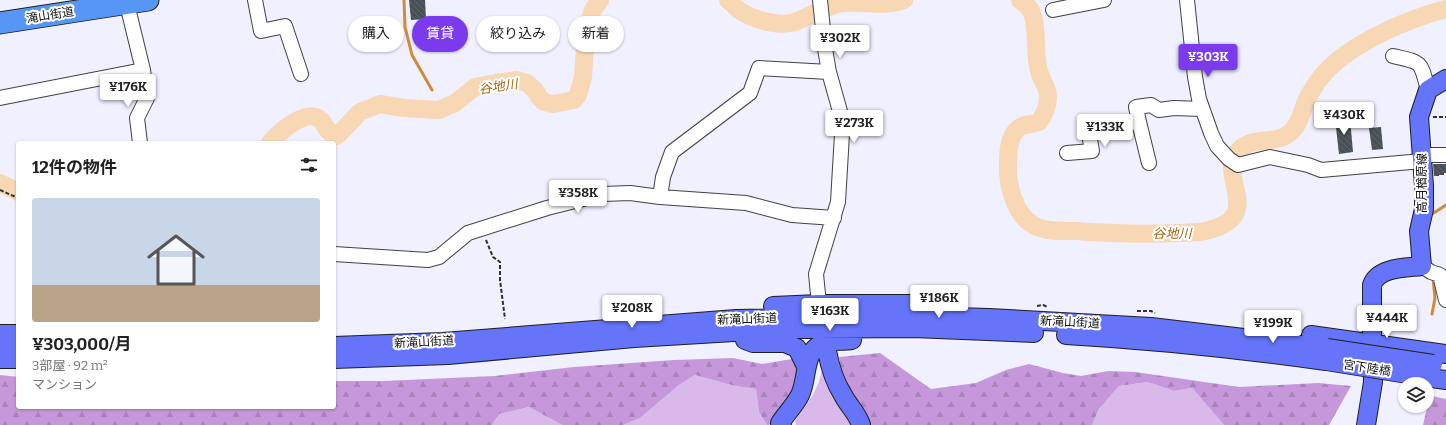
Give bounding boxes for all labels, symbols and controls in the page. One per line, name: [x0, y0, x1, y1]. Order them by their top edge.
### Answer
street label: 滝山街道: [25, 4, 75, 26]
chip: 購入: [348, 16, 404, 52]
chip: 賃貸: [412, 16, 468, 52]
chip: 絞り込み: [476, 16, 560, 52]
chip: 新着: [568, 16, 624, 52]
pin: ¥302K: [812, 25, 868, 59]
text: ¥302K: [819, 30, 861, 45]
pin: ¥303K: [1180, 44, 1236, 78]
text: ¥303K: [1188, 49, 1229, 64]
pin: ¥176K: [100, 74, 156, 108]
water label: 谷地川: [478, 76, 520, 97]
text: ¥176K: [109, 79, 147, 94]
pin: ¥430K: [1316, 102, 1372, 136]
text: ¥430K: [1323, 107, 1365, 122]
pin: ¥273K: [826, 110, 882, 144]
pin: ¥133K: [1077, 114, 1133, 148]
text: ¥273K: [834, 115, 874, 130]
text: ¥133K: [1086, 119, 1124, 134]
street label: 高月楢原線: [1415, 153, 1429, 213]
icon: filters: [298, 154, 320, 176]
text: 12件の物件: [32, 157, 117, 178]
pin: ¥358K: [550, 180, 606, 214]
text: ¥358K: [558, 185, 598, 200]
icon: home: [140, 224, 212, 296]
water label: 谷地川: [1152, 226, 1193, 241]
pin: ¥186K: [911, 285, 967, 319]
text: ¥186K: [919, 290, 959, 305]
pin: ¥208K: [604, 295, 660, 329]
pin: ¥163K: [802, 298, 858, 332]
text: ¥208K: [611, 300, 653, 315]
text: ¥163K: [811, 303, 849, 318]
pin: ¥444K: [1359, 305, 1415, 339]
pin: ¥199K: [1245, 310, 1301, 344]
text: ¥444K: [1366, 310, 1408, 325]
street label: 新滝山街道: [717, 311, 777, 327]
street label: 新滝山街道: [1040, 313, 1100, 331]
text: ¥199K: [1253, 315, 1293, 330]
street label: 新滝山街道: [394, 333, 454, 351]
text: ¥303,000/月: [32, 334, 132, 355]
street label: 宮下陸橋: [1342, 357, 1392, 379]
text: 3部屋 · 92 m²: [32, 358, 108, 373]
text: マンション: [32, 377, 97, 392]
map controls: [1398, 377, 1434, 413]
button: layers: [1398, 377, 1434, 413]

